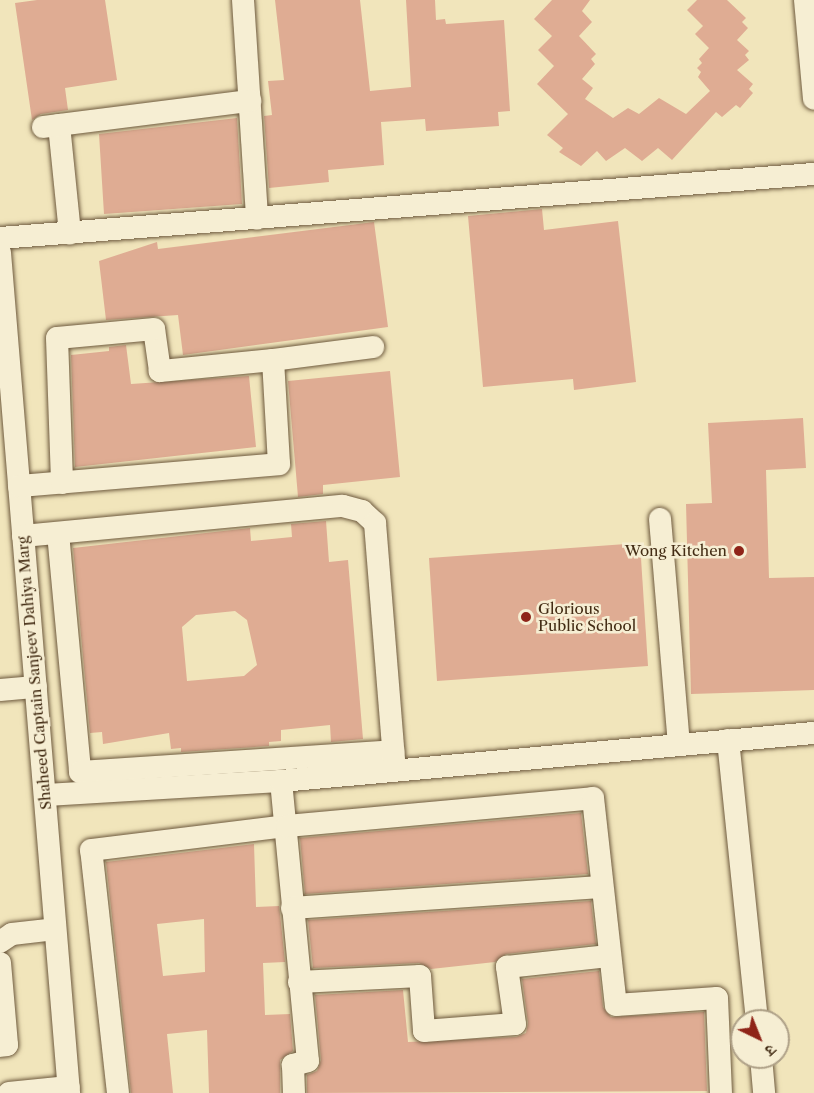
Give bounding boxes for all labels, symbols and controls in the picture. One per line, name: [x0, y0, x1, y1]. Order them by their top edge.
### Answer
street label: Shaheed Captain Sanjeev Dahiya Marg: [13, 535, 55, 811]
place label: Wong Kitchen: [625, 542, 727, 560]
marker: Wong Kitchen: [732, 544, 746, 558]
place label: Glorious Public School: [538, 599, 636, 634]
marker: Glorious Public School: [519, 610, 533, 624]
north arrow: [730, 1009, 790, 1069]
text: उ: [761, 1041, 781, 1061]

